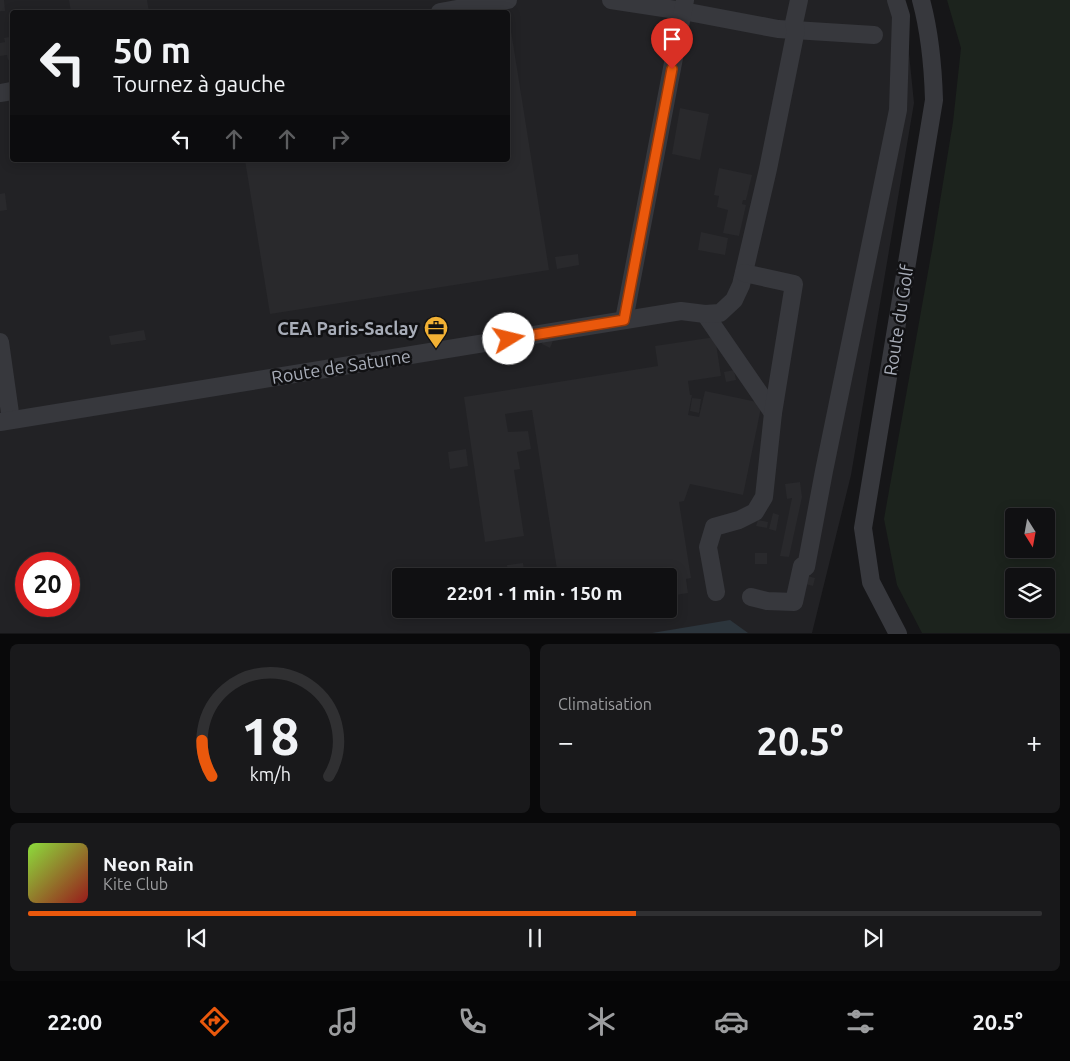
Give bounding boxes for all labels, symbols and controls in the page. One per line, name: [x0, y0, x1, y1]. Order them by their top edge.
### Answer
pin: [651, 18, 693, 69]
icon: arrive: [658, 25, 686, 53]
icon: left: [30, 30, 95, 95]
text: 50 m: [113, 30, 191, 70]
text: Tournez à gauche: [113, 71, 286, 96]
icon: left: [167, 125, 195, 153]
icon: ahead: [220, 125, 248, 153]
icon: ahead: [273, 125, 301, 153]
icon: right: [326, 125, 354, 153]
street label: Route du Golf: [879, 263, 917, 377]
position arrow: [482, 312, 534, 364]
office icon: CEA Paris-Saclay: [423, 315, 449, 349]
place label: CEA Paris-Saclay: [277, 318, 418, 338]
street label: Route de Saturne: [270, 345, 412, 387]
north arrow: [1005, 508, 1055, 558]
map controls: [1005, 508, 1055, 618]
speed limit sign: 20: [15, 552, 80, 617]
button: layers: [1005, 568, 1055, 618]
text: 22:01 · 1 min · 150 m: [447, 582, 622, 604]
text: Climatisation: [558, 695, 652, 713]
text: 18: [241, 707, 299, 765]
text: 20.5°: [756, 720, 844, 762]
text: −: [558, 726, 574, 757]
text: +: [1026, 726, 1042, 757]
text: km/h: [249, 764, 291, 784]
text: Neon Rain: [103, 853, 194, 875]
text: Kite Club: [103, 875, 168, 893]
icon: previous: [183, 924, 211, 952]
icon: pause: [521, 924, 549, 952]
icon: next: [859, 924, 887, 952]
icon: directions: [197, 1004, 232, 1039]
icon: music: [326, 1004, 361, 1039]
icon: phone: [455, 1004, 490, 1039]
icon: climate: [584, 1004, 619, 1039]
icon: car: [714, 1004, 749, 1039]
icon: filters: [843, 1004, 878, 1039]
text: 22:00: [47, 1009, 102, 1034]
text: 20.5°: [972, 1009, 1023, 1034]

